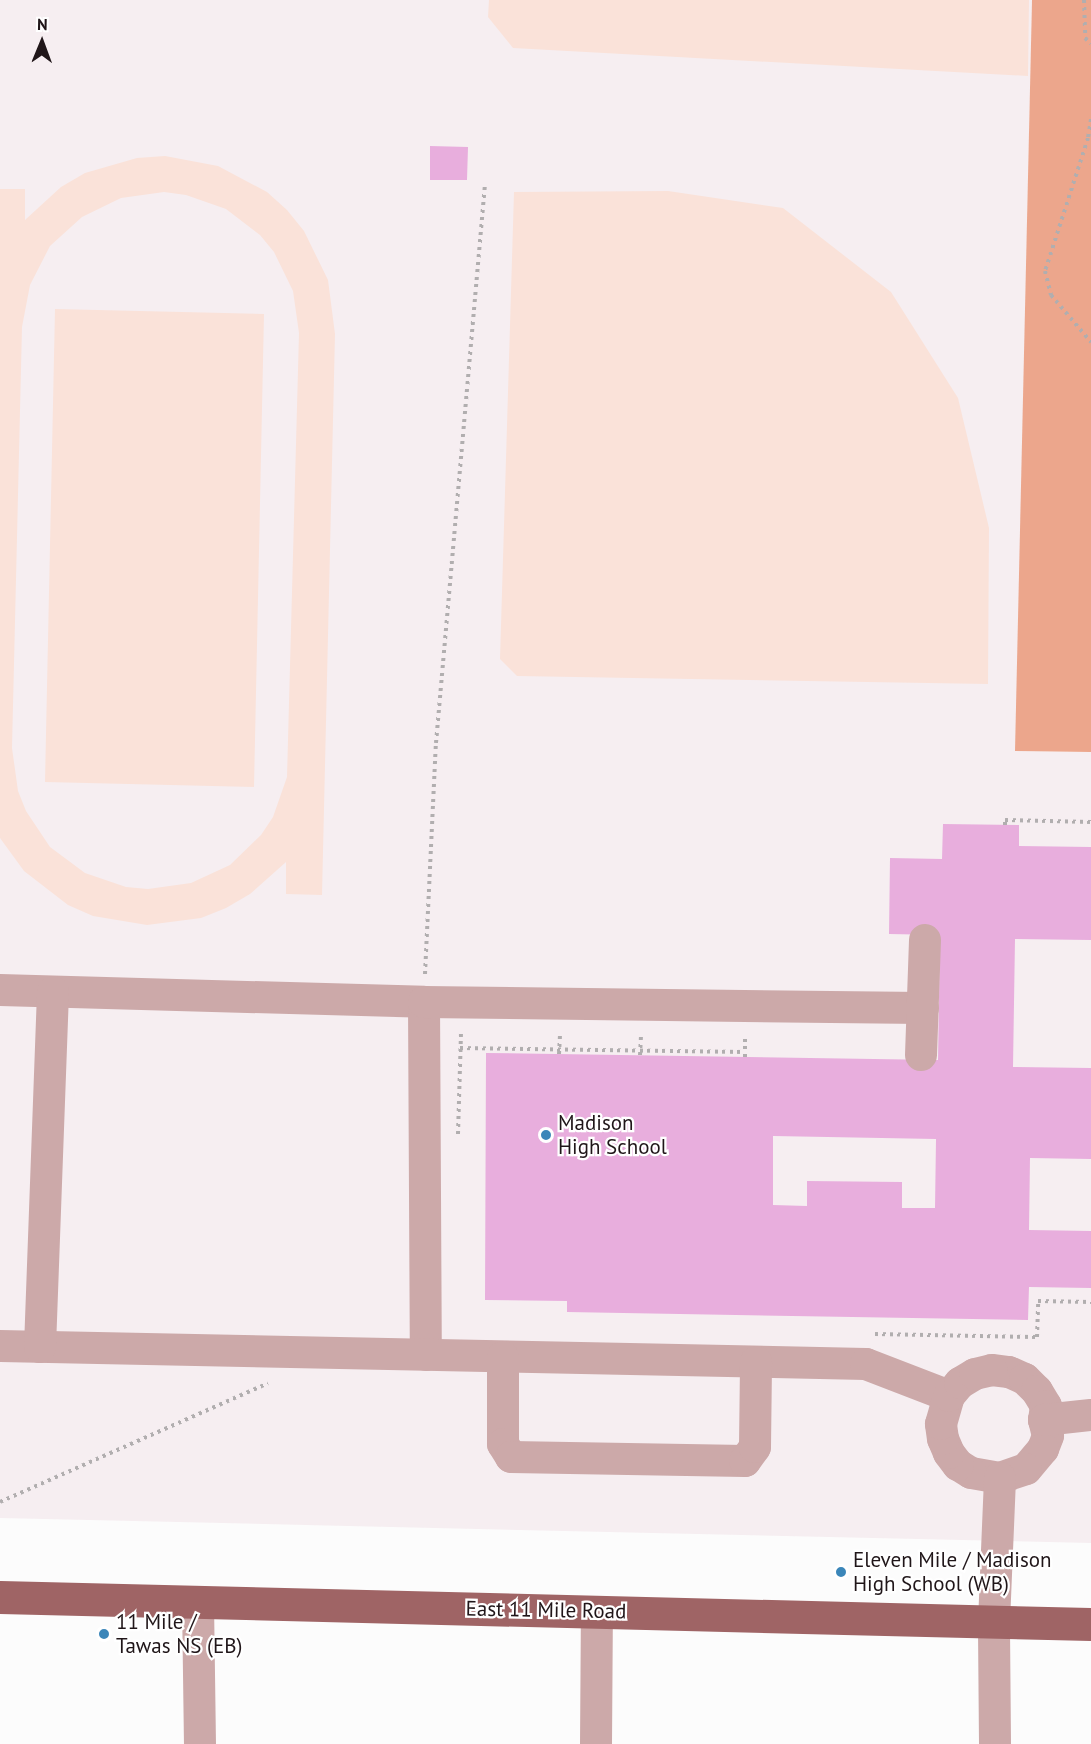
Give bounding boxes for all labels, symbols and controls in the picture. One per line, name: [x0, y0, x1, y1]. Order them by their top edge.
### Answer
north arrow: [12, 12, 72, 72]
text: N: [37, 14, 48, 34]
place label: Madison High School: [558, 1110, 667, 1160]
marker: Madison High School: [539, 1128, 553, 1142]
place label: Eleven Mile / Madison High School (WB): [853, 1547, 1051, 1597]
marker: Eleven Mile / Madison High School (WB): [834, 1565, 848, 1579]
street label: East 11 Mile Road: [465, 1596, 627, 1624]
place label: 11 Mile / Tawas NS (EB): [116, 1609, 242, 1659]
marker: 11 Mile / Tawas NS (EB): [97, 1627, 111, 1641]

